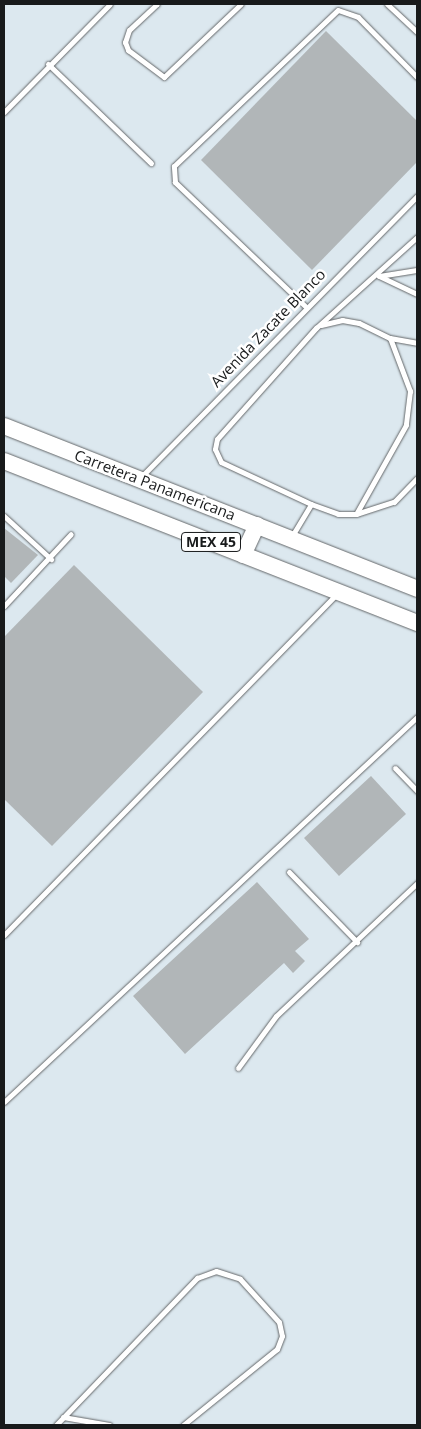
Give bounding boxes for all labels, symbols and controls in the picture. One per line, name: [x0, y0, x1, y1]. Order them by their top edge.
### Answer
street label: Avenida Zacate Blanco: [207, 265, 329, 391]
street label: Carretera Panamericana: [72, 446, 238, 524]
road number: MEX 45: [180, 530, 242, 554]

